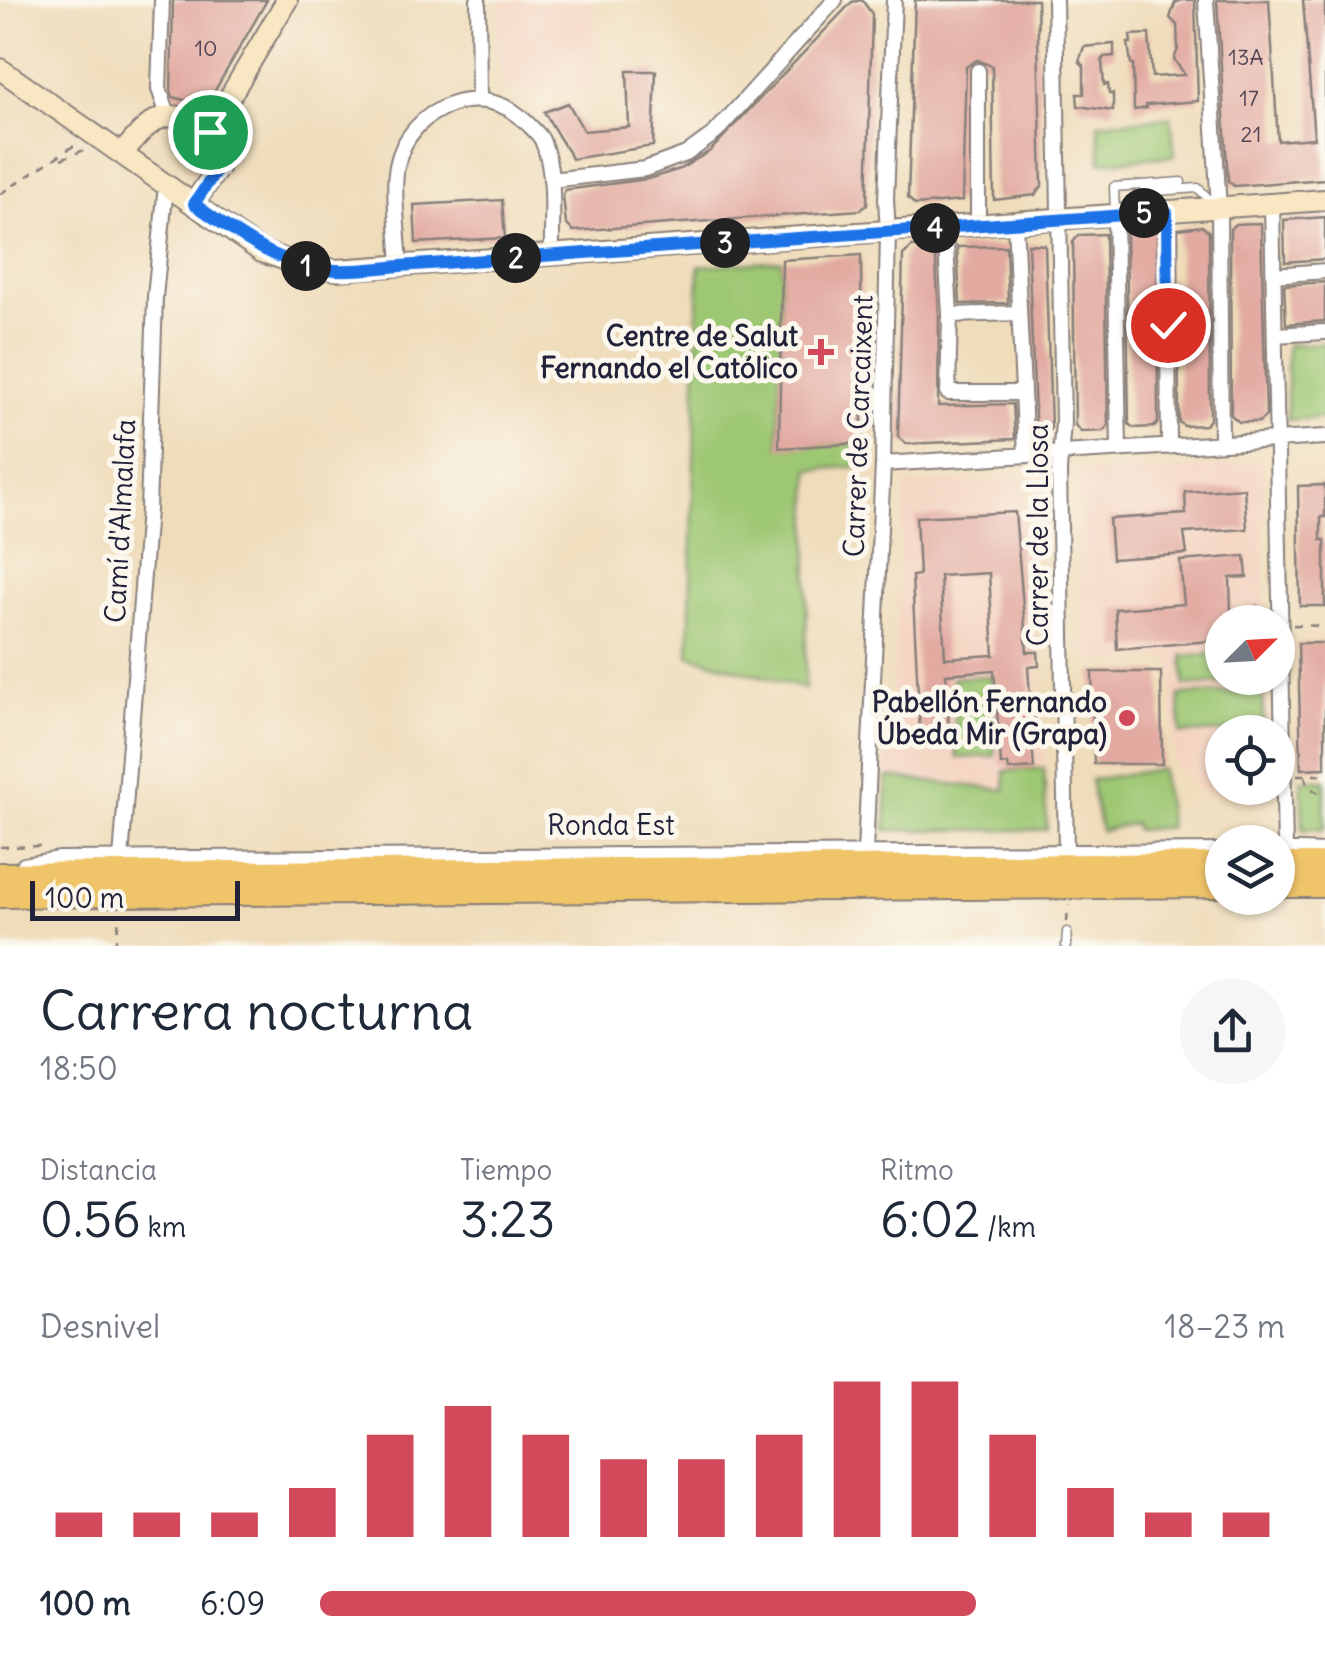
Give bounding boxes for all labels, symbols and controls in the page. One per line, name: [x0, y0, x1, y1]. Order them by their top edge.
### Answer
house number: 10: [194, 34, 218, 62]
house number: 13A: [1228, 43, 1264, 71]
house number: 17: [1239, 84, 1259, 112]
pin: [168, 90, 253, 175]
icon: arrive: [183, 105, 238, 160]
house number: 21: [1241, 120, 1261, 148]
pin: 5: [1119, 188, 1169, 238]
text: 5: [1136, 195, 1152, 231]
pin: 4: [910, 203, 960, 253]
text: 4: [927, 210, 943, 246]
pin: 3: [700, 218, 750, 268]
text: 3: [717, 225, 733, 261]
pin: 2: [491, 233, 541, 283]
text: 2: [508, 240, 524, 276]
pin: 1: [281, 241, 331, 291]
text: 1: [300, 248, 312, 284]
pin: [1126, 283, 1211, 368]
street label: Carrer de Carcaixent: [835, 294, 881, 558]
icon: check: [1141, 298, 1196, 353]
place label: Centre de Salut Fernando el Católico: [540, 318, 799, 386]
marker: Centre de Salut Fernando el Católico: [808, 339, 834, 365]
street label: Camí d'Almalafa: [97, 418, 143, 624]
street label: Carrer de la Llosa: [1020, 424, 1056, 646]
north arrow: [1205, 605, 1295, 695]
map controls: [1205, 605, 1295, 915]
place label: Pabellón Fernando Úbeda Mir (Grapa): [872, 684, 1107, 752]
marker: Pabellón Fernando Úbeda Mir (Grapa): [1116, 707, 1138, 729]
button: locate: [1205, 715, 1295, 805]
street label: Ronda Est: [547, 807, 675, 843]
button: layers: [1205, 825, 1295, 915]
scale bar: [30, 876, 240, 920]
text: 100 m: [45, 880, 124, 916]
text: Carrera nocturna: [40, 976, 473, 1045]
button: share: [1180, 979, 1285, 1084]
text: 18:50: [40, 1048, 118, 1089]
text: Distancia: [40, 1152, 157, 1188]
text: Tiempo: [460, 1152, 552, 1188]
text: Ritmo: [880, 1152, 954, 1188]
text: 0.56: [40, 1188, 141, 1251]
text: 3:23: [460, 1188, 556, 1251]
text: 6:02: [880, 1188, 980, 1251]
text: km: [141, 1209, 186, 1245]
text: /km: [980, 1209, 1036, 1245]
text: Desnivel: [40, 1306, 160, 1347]
text: 18–23 m: [1164, 1306, 1285, 1347]
text: 100 m: [40, 1583, 131, 1624]
text: 6:09: [200, 1583, 265, 1624]

